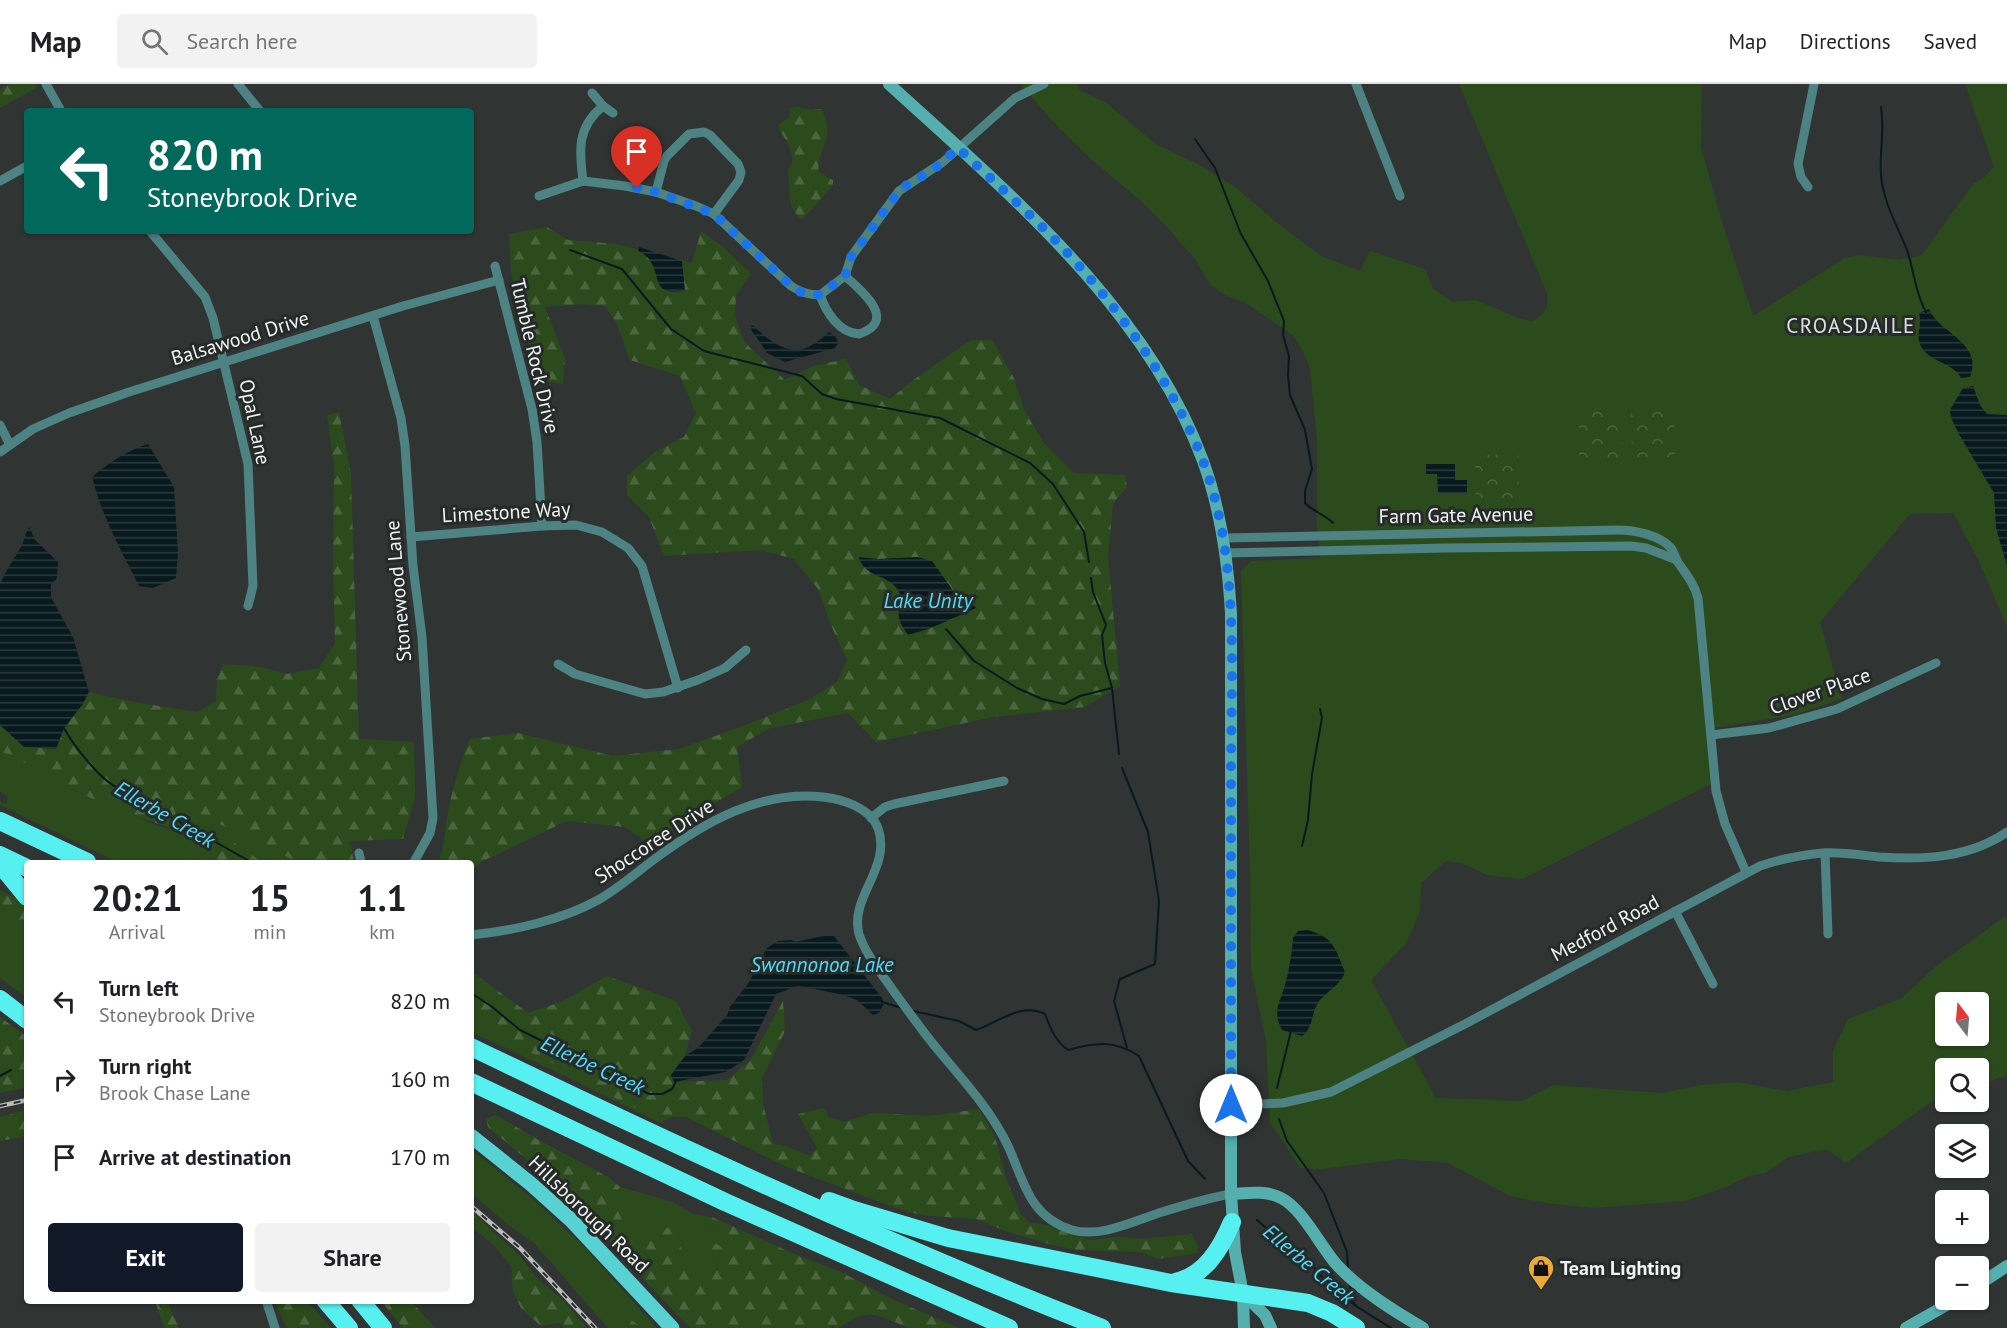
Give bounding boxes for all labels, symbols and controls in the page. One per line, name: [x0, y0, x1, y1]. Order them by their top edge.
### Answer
search box: [117, 14, 537, 68]
text: Map: [30, 23, 81, 60]
icon: search: [138, 25, 171, 58]
text: Search here: [186, 27, 297, 55]
text: Map: [1728, 28, 1767, 55]
text: Directions: [1800, 28, 1891, 55]
text: Saved: [1924, 28, 1977, 55]
pin: [611, 126, 662, 188]
text: 820 m: [147, 127, 263, 182]
icon: left: [48, 132, 126, 210]
icon: arrive: [620, 135, 653, 168]
text: Stoneybrook Drive: [147, 180, 358, 214]
street label: Tumble Rock Drive: [505, 276, 565, 436]
street label: Balsawood Drive: [168, 305, 312, 371]
district label: CROASDAILE: [1786, 312, 1916, 339]
street label: Opal Lane: [233, 377, 277, 467]
street label: Limestone Way: [441, 496, 572, 528]
street label: Farm Gate Avenue: [1378, 501, 1534, 529]
street label: Stonewood Lane: [379, 519, 417, 663]
water label: Lake Unity: [883, 587, 974, 614]
street label: Clover Place: [1766, 662, 1874, 720]
water label: Ellerbe Creek: [110, 774, 221, 854]
street label: Shoccoree Drive: [589, 793, 719, 889]
text: 20:21: [91, 874, 182, 921]
text: 15: [249, 874, 290, 921]
text: 1.1: [357, 874, 407, 921]
street label: Medford Road: [1546, 889, 1664, 967]
text: Arrival: [109, 919, 165, 945]
text: min: [254, 919, 286, 945]
text: km: [369, 919, 395, 945]
water label: Swannonoa Lake: [750, 951, 894, 978]
text: Turn left: [99, 974, 179, 1002]
icon: left: [48, 985, 81, 1018]
text: 820 m: [390, 987, 450, 1015]
north arrow: [1935, 992, 1989, 1046]
map controls: [1935, 992, 1989, 1310]
text: Stoneybrook Drive: [99, 1002, 255, 1028]
water label: Ellerbe Creek: [537, 1029, 651, 1101]
text: Turn right: [99, 1052, 191, 1080]
button: search: [1935, 1058, 1989, 1112]
icon: right: [48, 1063, 81, 1096]
text: 160 m: [390, 1065, 450, 1093]
position arrow: [1199, 1073, 1263, 1137]
text: Brook Chase Lane: [99, 1080, 250, 1106]
button: layers: [1935, 1124, 1989, 1178]
icon: arrive: [48, 1141, 81, 1174]
text: Arrive at destination: [99, 1143, 291, 1171]
text: 170 m: [390, 1143, 450, 1171]
street label: Hillsborough Road: [523, 1150, 655, 1278]
button: +: [1935, 1190, 1989, 1244]
water label: Ellerbe Creek: [1258, 1218, 1362, 1311]
button: Exit: [48, 1223, 243, 1292]
button: Share: [255, 1223, 450, 1292]
shop icon: Team Lighting: [1526, 1253, 1556, 1291]
place label: Team Lighting: [1560, 1255, 1681, 1281]
button: −: [1935, 1256, 1989, 1310]

